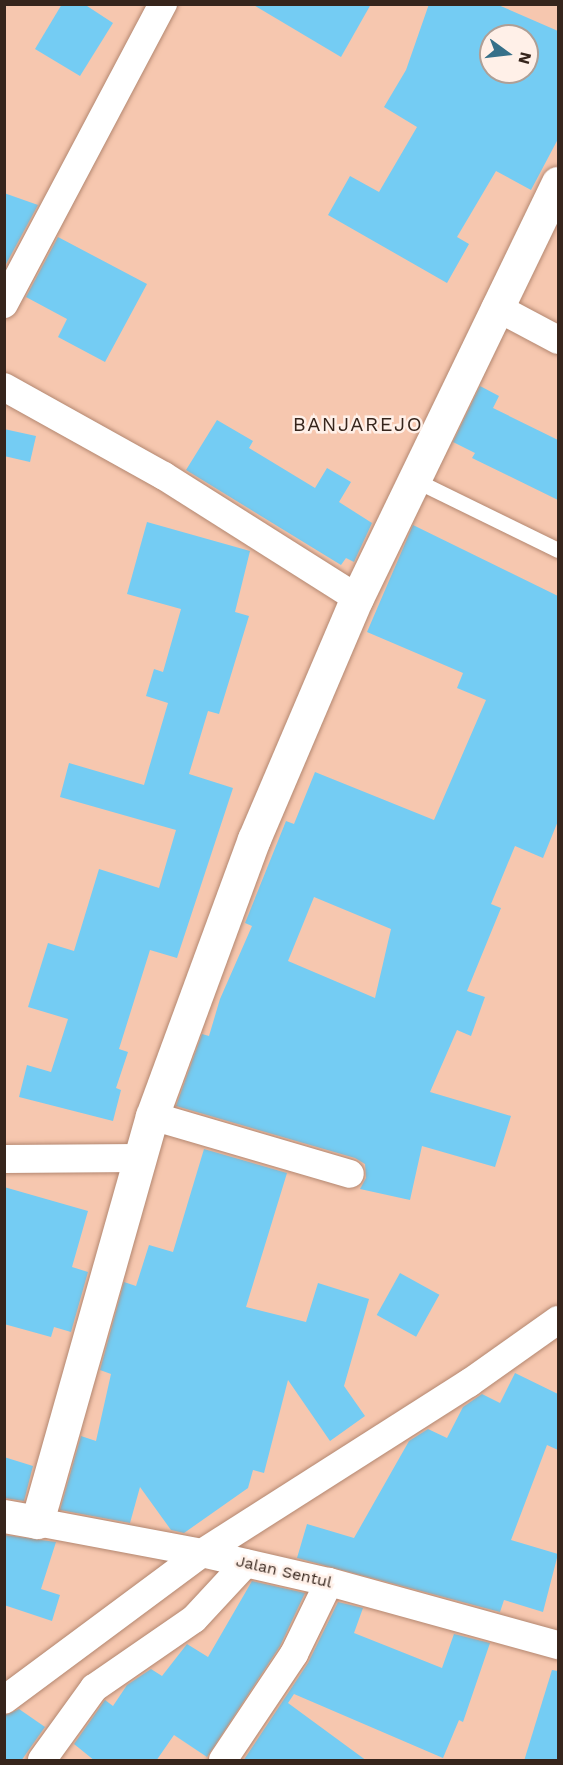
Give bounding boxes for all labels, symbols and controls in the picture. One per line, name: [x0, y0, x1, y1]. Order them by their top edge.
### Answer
north arrow: [479, 24, 539, 84]
text: N: [514, 50, 536, 66]
district label: BANJAREJO: [293, 412, 423, 436]
street label: Jalan Sentul: [234, 1552, 334, 1592]

